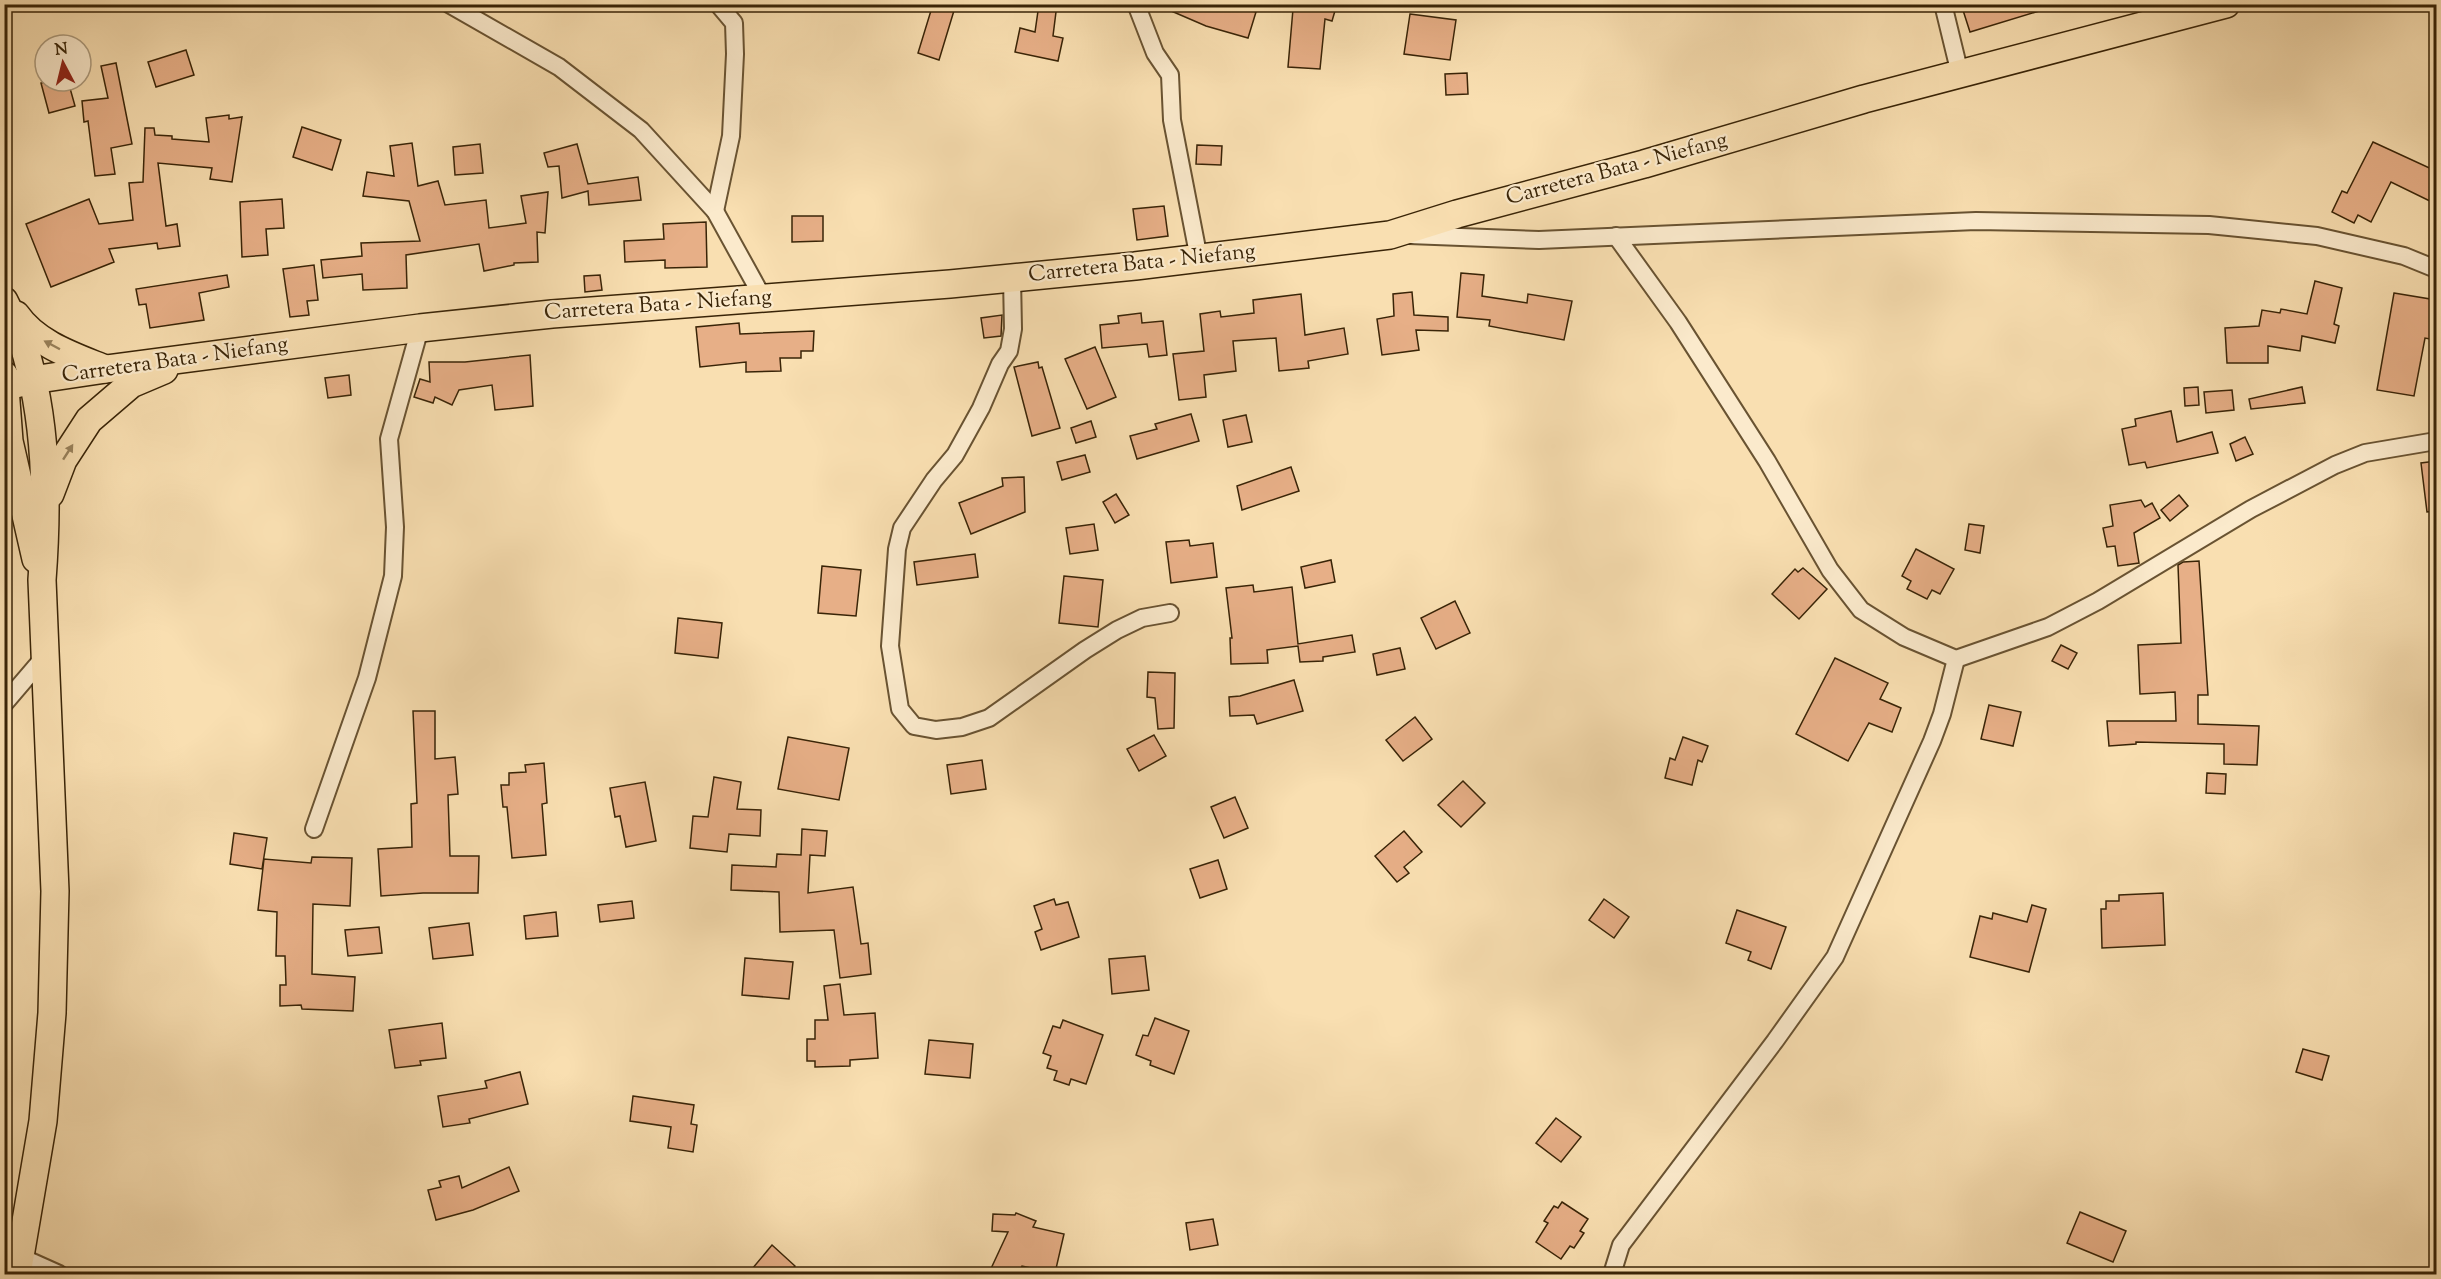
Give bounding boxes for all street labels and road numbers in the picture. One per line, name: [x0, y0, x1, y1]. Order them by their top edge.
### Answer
street label: Carretera Bata - Niefang: [1503, 125, 1732, 215]
street label: Carretera Bata - Niefang: [1027, 236, 1257, 292]
street label: Carretera Bata - Niefang: [543, 282, 773, 330]
street label: Carretera Bata - Niefang: [60, 329, 290, 393]

